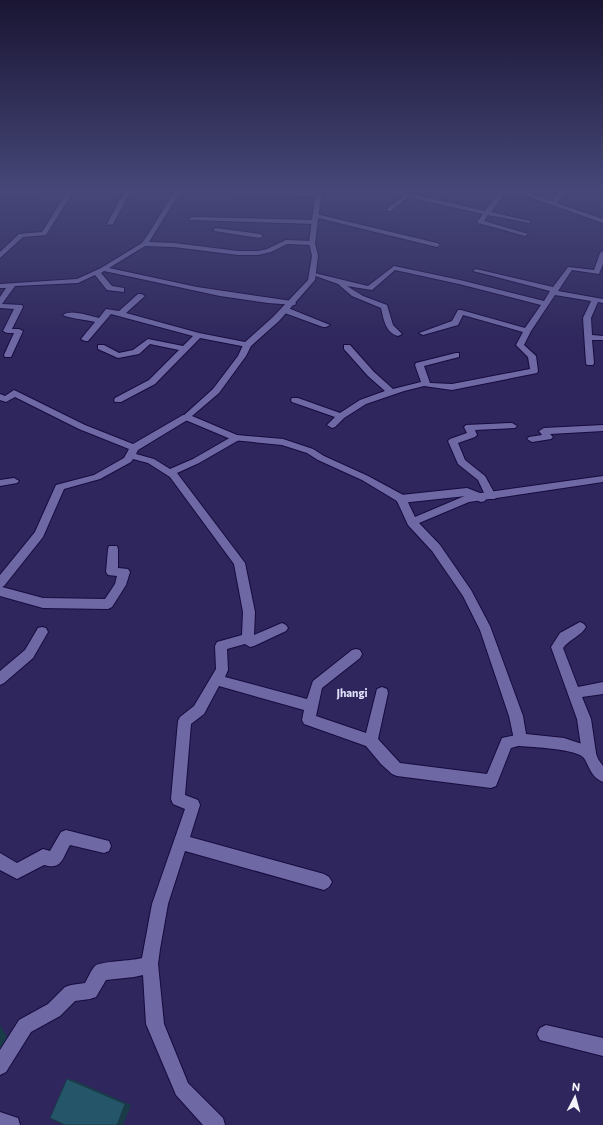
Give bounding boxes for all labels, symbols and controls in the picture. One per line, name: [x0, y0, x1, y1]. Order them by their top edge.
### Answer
district label: Jhangi: [336, 686, 368, 700]
north arrow: [555, 1077, 595, 1117]
text: N: [571, 1080, 581, 1093]

